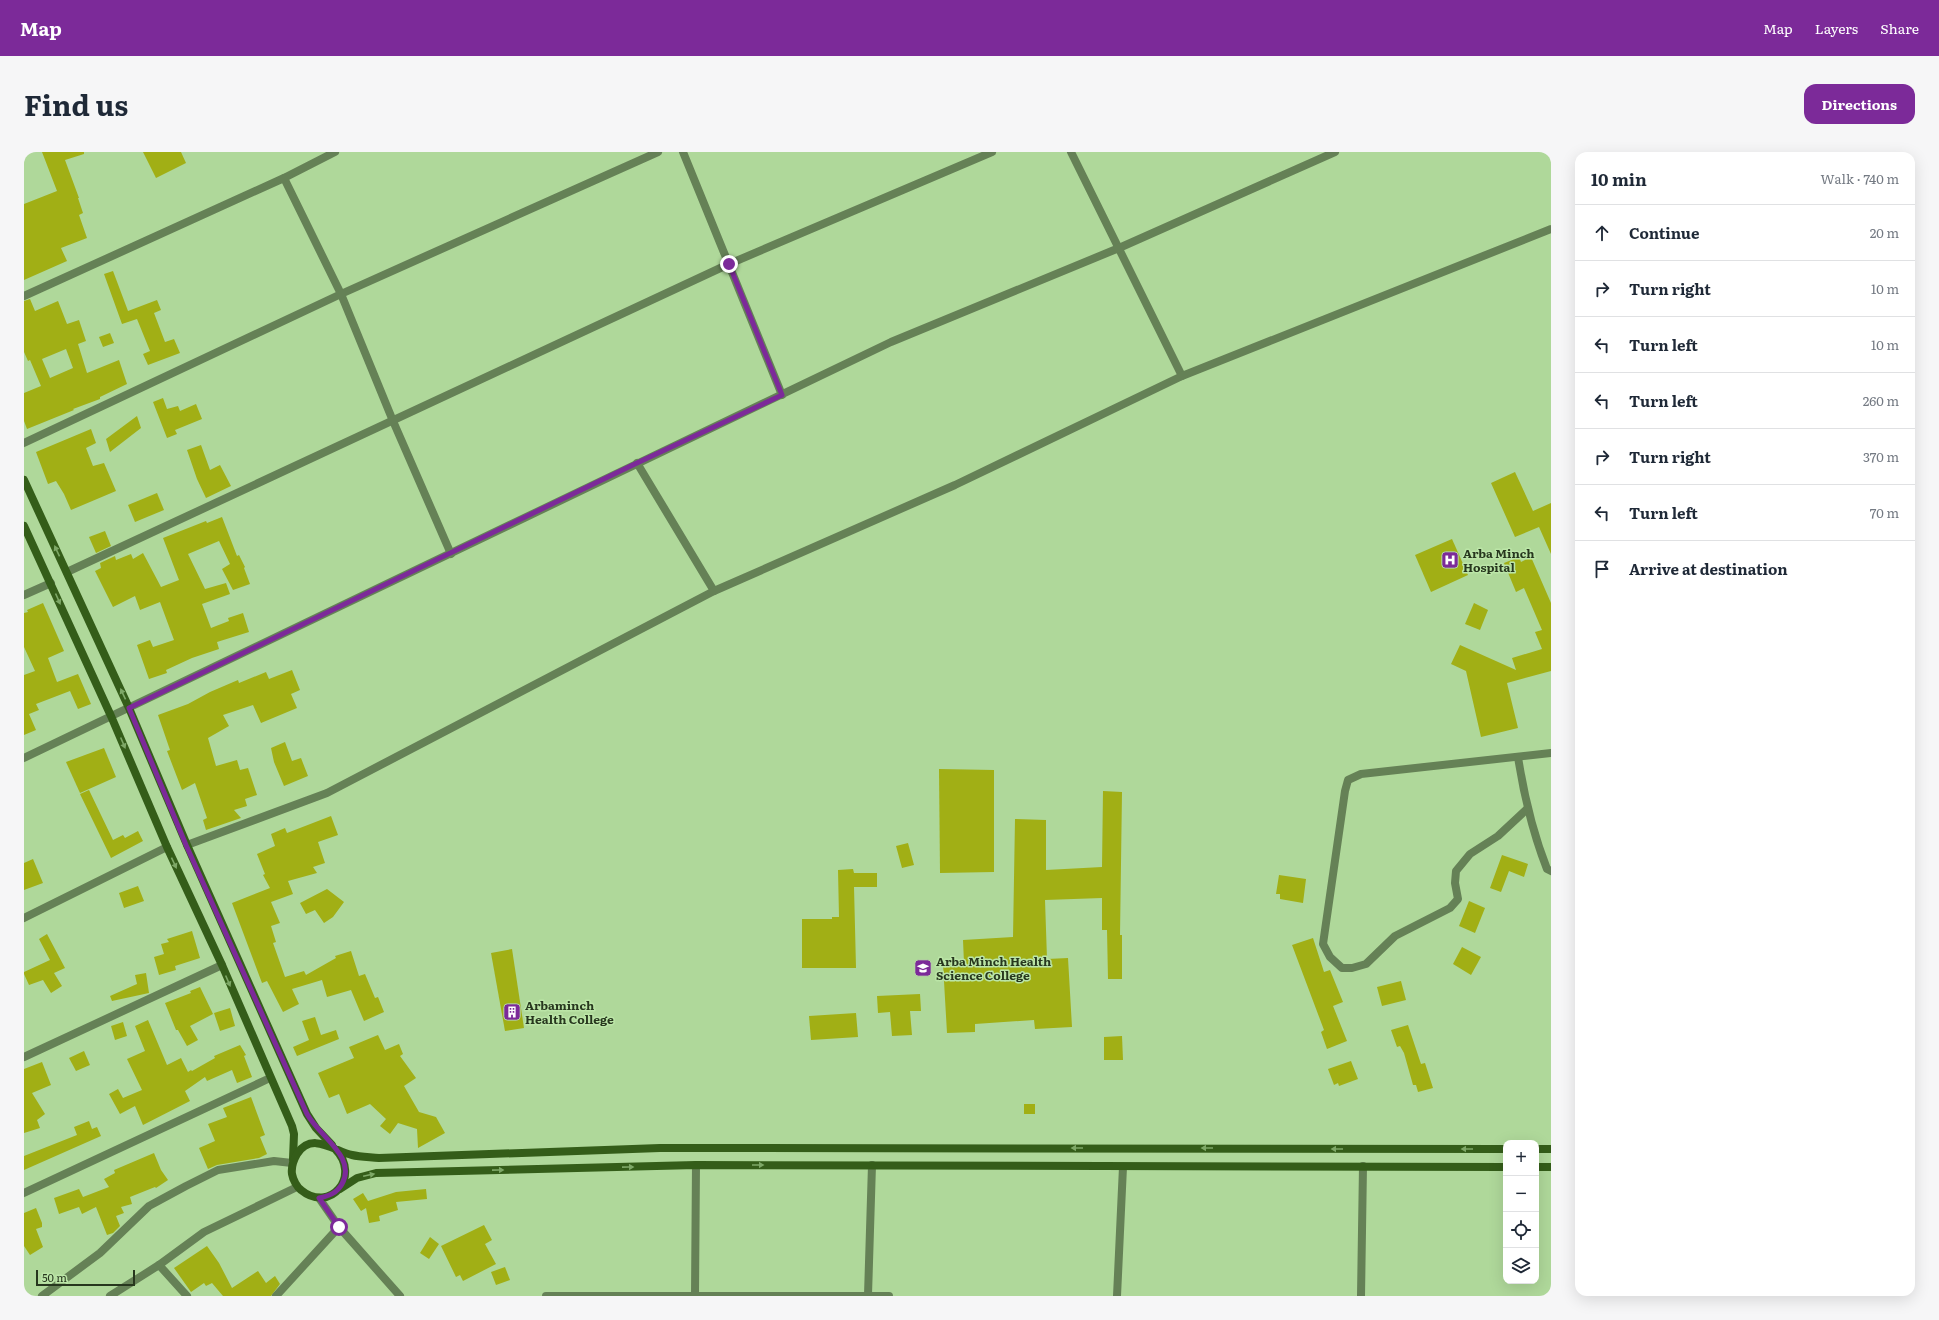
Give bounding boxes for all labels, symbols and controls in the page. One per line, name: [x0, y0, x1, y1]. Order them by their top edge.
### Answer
text: Map: [20, 14, 62, 42]
text: Map: [1763, 18, 1793, 38]
text: Layers: [1815, 18, 1858, 38]
text: Share: [1880, 18, 1919, 38]
text: Find us: [24, 83, 128, 125]
button: Directions: [1804, 84, 1915, 124]
text: 10 min: [1591, 166, 1647, 191]
text: Walk · 740 m: [1821, 169, 1899, 188]
text: Continue: [1629, 221, 1699, 244]
icon: ahead: [1591, 222, 1613, 244]
text: 20 m: [1870, 223, 1899, 242]
route end: [720, 255, 738, 273]
text: Turn right: [1629, 277, 1711, 300]
icon: right: [1591, 278, 1613, 300]
text: 10 m: [1871, 279, 1899, 298]
text: Turn left: [1629, 333, 1698, 356]
icon: left: [1591, 334, 1613, 356]
text: 10 m: [1871, 335, 1899, 354]
text: Turn left: [1629, 389, 1698, 412]
icon: left: [1591, 390, 1613, 412]
text: 260 m: [1863, 391, 1899, 410]
text: Turn right: [1629, 445, 1711, 468]
icon: right: [1591, 446, 1613, 468]
text: 370 m: [1863, 447, 1899, 466]
text: Turn left: [1629, 501, 1698, 524]
icon: left: [1591, 502, 1613, 524]
text: 70 m: [1870, 503, 1899, 522]
place label: Arba Minch Hospital: [1463, 544, 1535, 576]
one-way arrow: [54, 545, 60, 556]
hospital icon: Arba Minch Hospital: [1440, 550, 1460, 570]
text: Arrive at destination: [1629, 557, 1788, 580]
icon: arrive: [1591, 558, 1613, 580]
one-way arrow: [55, 594, 61, 605]
one-way arrow: [120, 689, 126, 700]
one-way arrow: [120, 738, 126, 749]
one-way arrow: [171, 857, 177, 868]
place label: Arba Minch Health Science College: [936, 952, 1051, 984]
school or university icon: Arba Minch Health Science College: [913, 958, 933, 978]
one-way arrow: [226, 975, 232, 987]
place label: Arbaminch Health College: [525, 996, 614, 1028]
building icon: Arbaminch Health College: [502, 1002, 522, 1022]
map controls: [1503, 1140, 1539, 1284]
button: +: [1503, 1140, 1539, 1176]
one-way arrow: [1070, 1145, 1083, 1151]
one-way arrow: [1200, 1145, 1213, 1151]
one-way arrow: [1330, 1146, 1343, 1152]
one-way arrow: [1460, 1146, 1473, 1152]
one-way arrow: [752, 1162, 765, 1168]
one-way arrow: [622, 1164, 635, 1170]
one-way arrow: [492, 1167, 505, 1173]
one-way arrow: [363, 1172, 375, 1178]
button: −: [1503, 1176, 1539, 1212]
button: locate: [1503, 1212, 1539, 1248]
route start: [330, 1218, 348, 1236]
button: layers: [1503, 1248, 1539, 1284]
scale bar: [36, 1268, 135, 1287]
text: 50 m: [42, 1269, 67, 1285]

